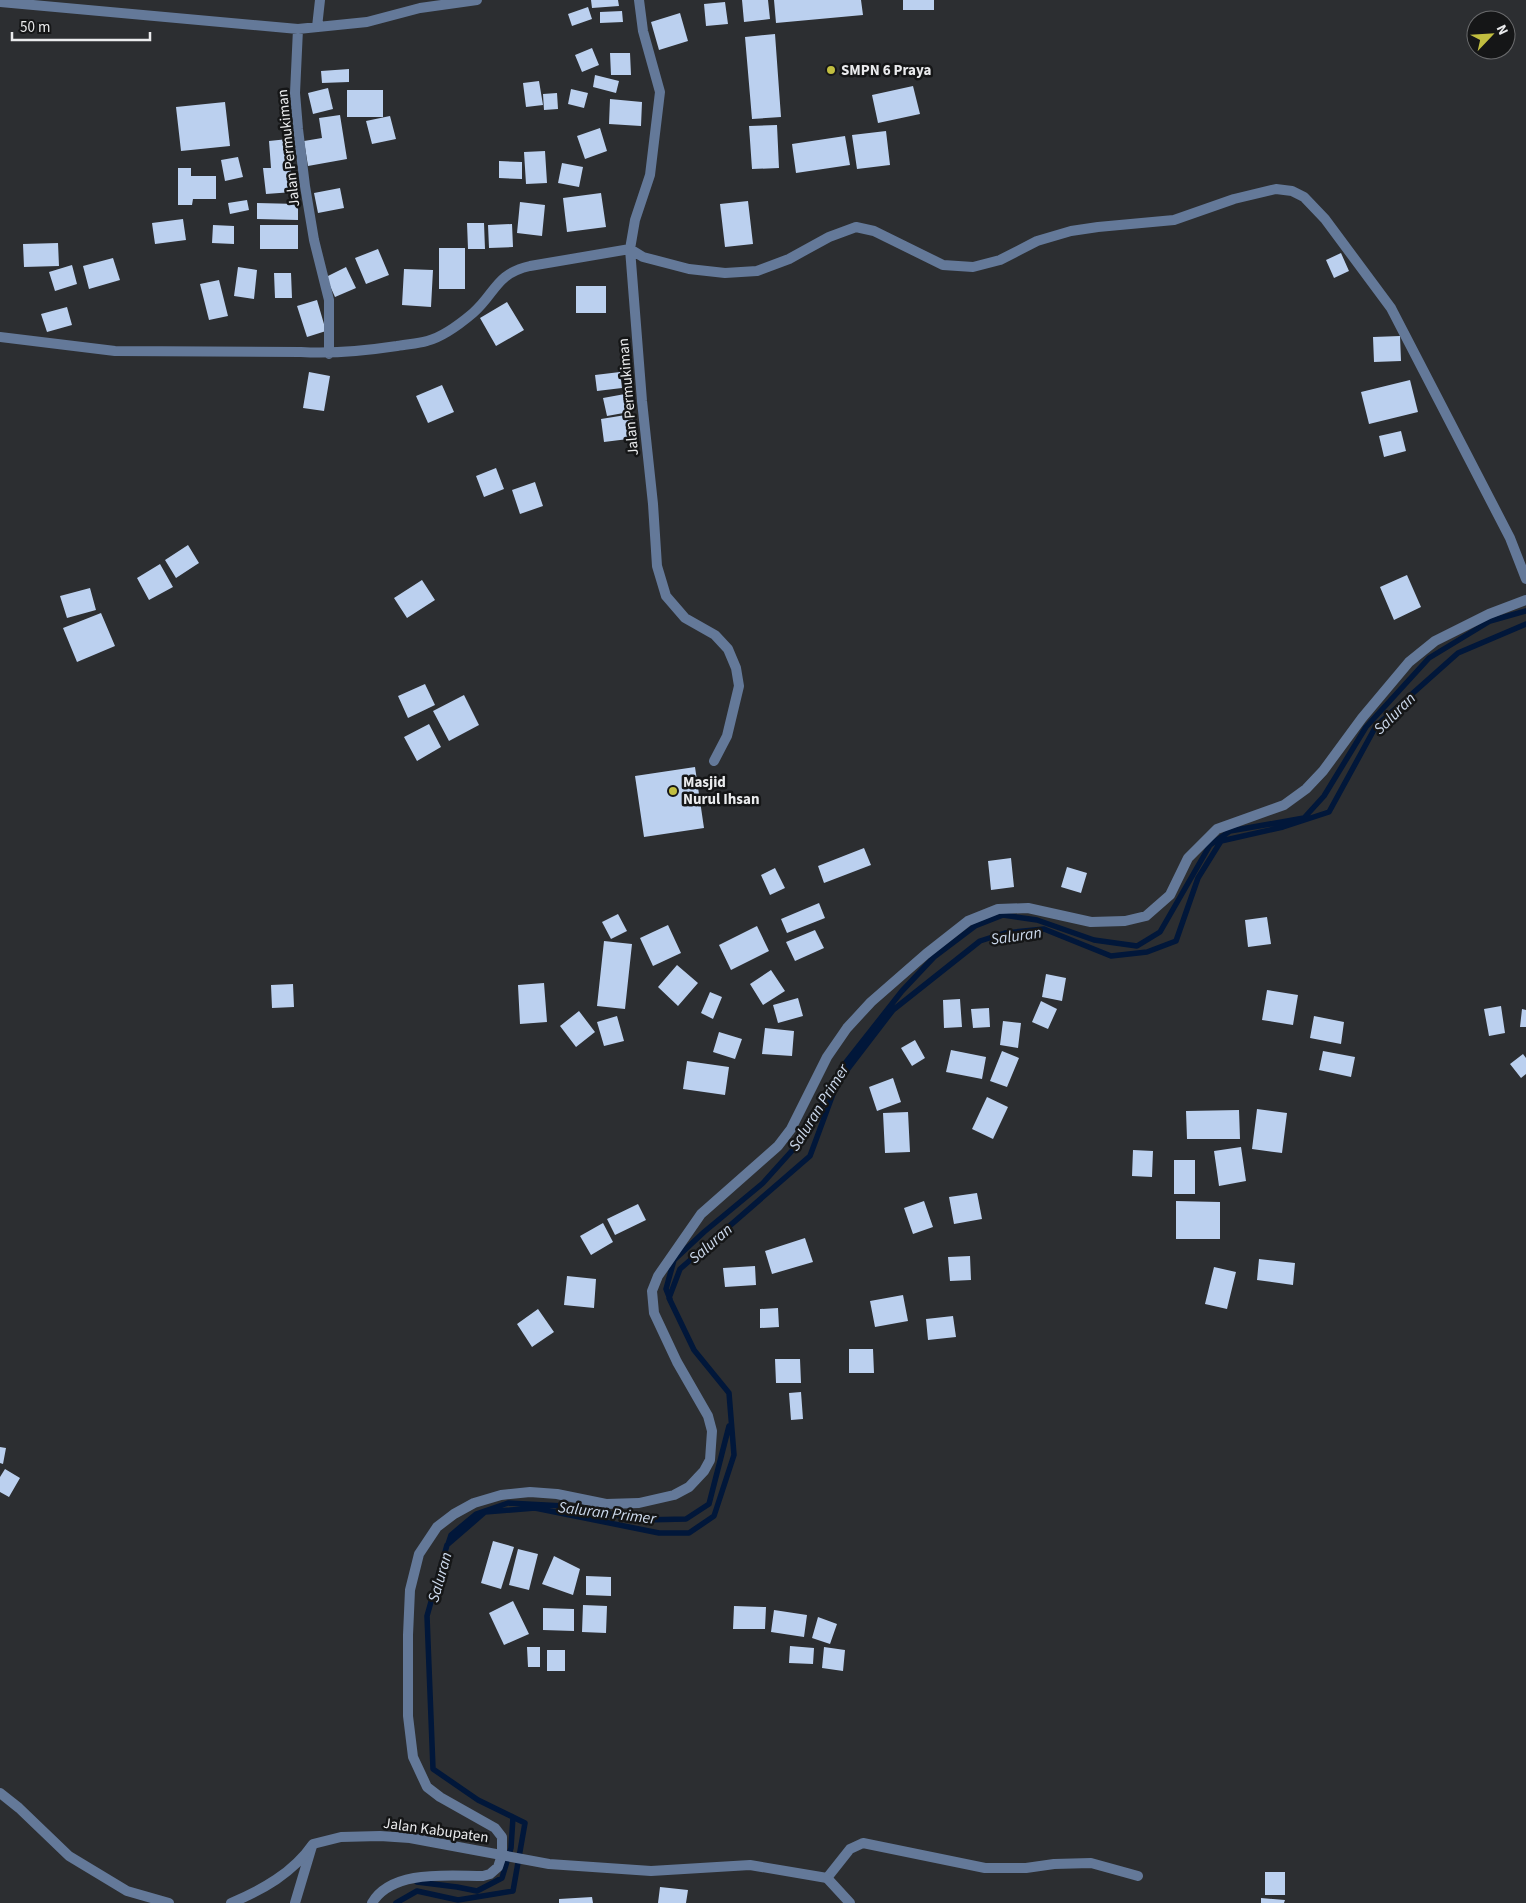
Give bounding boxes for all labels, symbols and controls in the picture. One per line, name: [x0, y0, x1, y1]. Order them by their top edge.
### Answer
scale bar: [12, 10, 150, 42]
north arrow: [1466, 10, 1516, 60]
text: 50 m: [20, 17, 50, 38]
text: N: [1491, 21, 1513, 38]
place label: SMPN 6 Praya: [841, 60, 932, 81]
marker: SMPN 6 Praya: [825, 64, 837, 76]
street label: Jalan Permukiman: [272, 88, 305, 208]
street label: Jalan Permukiman: [613, 337, 644, 457]
water label: Saluran: [1369, 688, 1421, 740]
place label: Masjid Nurul Ihsan: [683, 772, 760, 810]
marker: Masjid Nurul Ihsan: [667, 785, 679, 797]
water label: Saluran: [989, 922, 1043, 950]
water label: Saluran Primer: [783, 1059, 855, 1155]
water label: Saluran: [684, 1219, 737, 1269]
water label: Saluran Primer: [557, 1496, 659, 1530]
water label: Saluran: [422, 1550, 458, 1605]
street label: Jalan Kabupaten: [382, 1813, 490, 1848]

